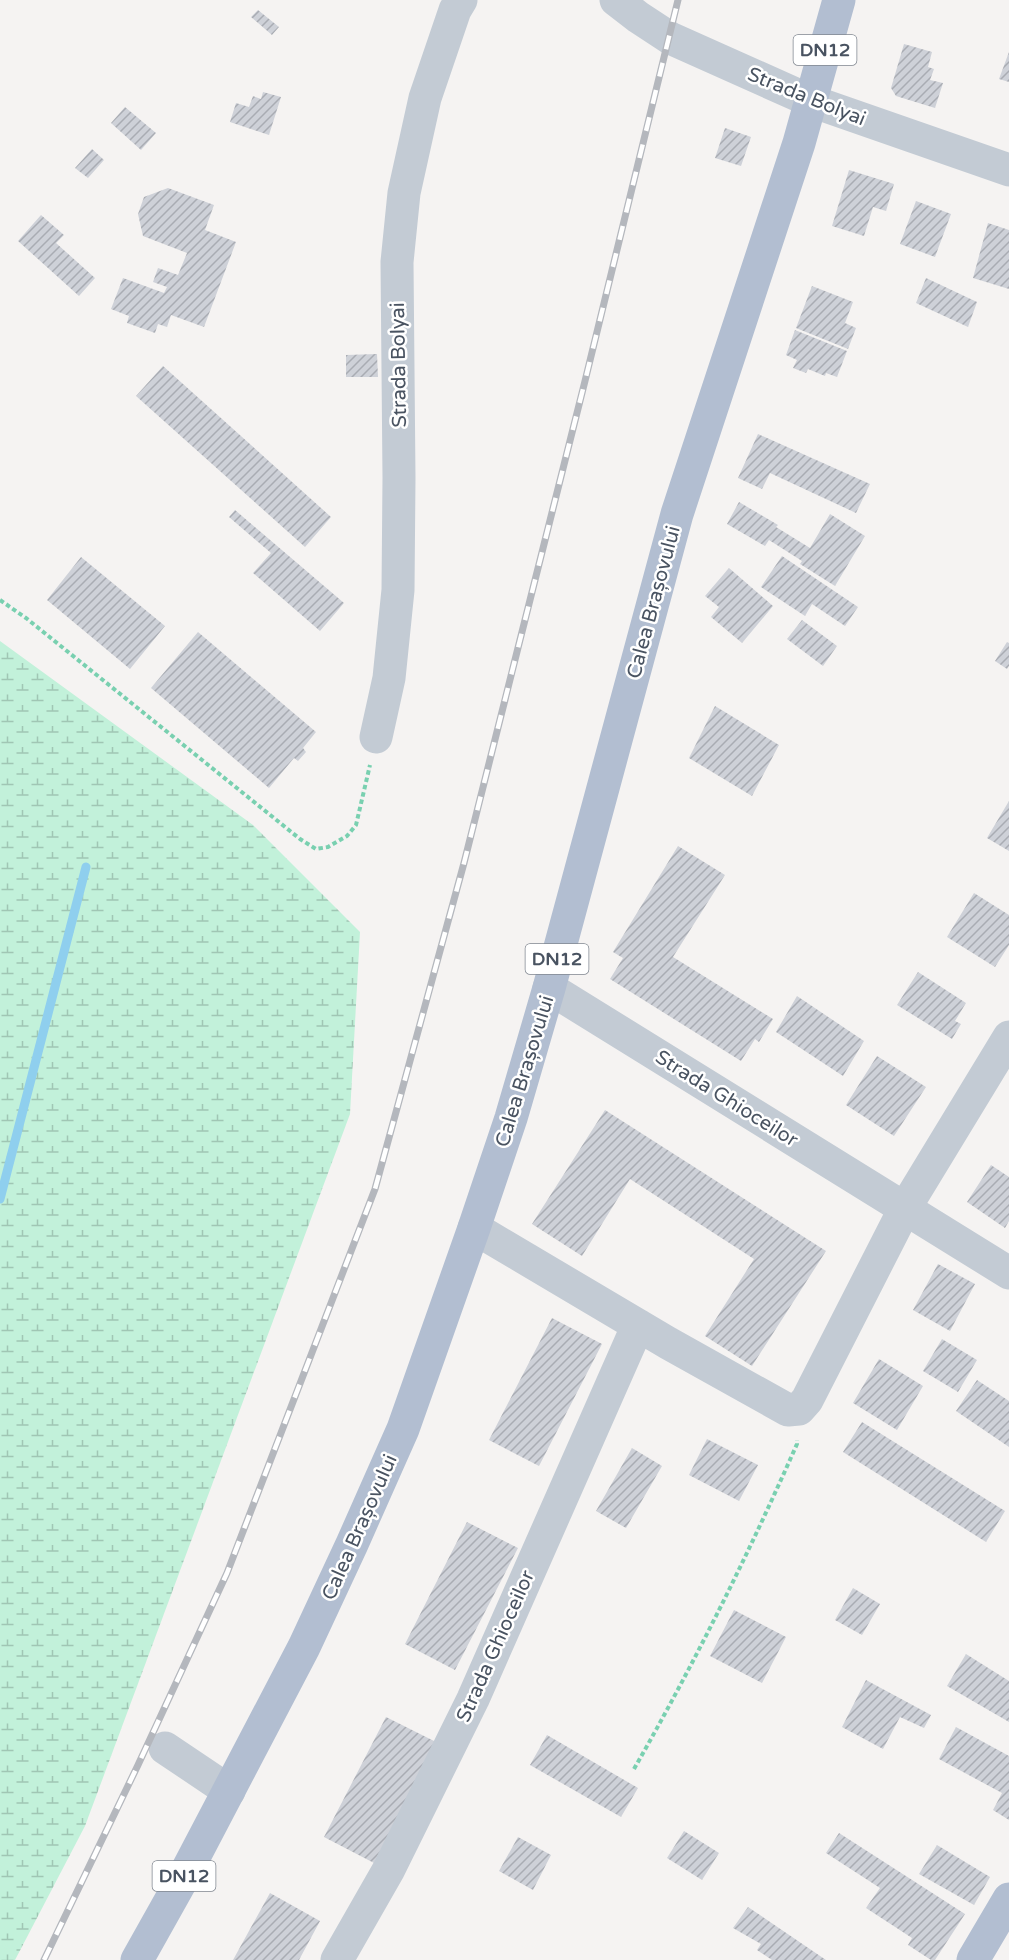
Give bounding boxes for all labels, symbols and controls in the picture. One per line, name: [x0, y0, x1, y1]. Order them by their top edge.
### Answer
road number: DN12: [794, 35, 856, 65]
street label: Strada Bolyai: [744, 62, 869, 132]
street label: Strada Bolyai: [386, 302, 412, 428]
street label: Calea Brașovului: [622, 523, 686, 681]
road number: DN12: [526, 944, 588, 974]
street label: Calea Brașovului: [491, 993, 559, 1150]
street label: Strada Ghioceilor: [651, 1045, 802, 1153]
street label: Calea Brașovului: [317, 1451, 403, 1604]
street label: Strada Ghioceilor: [452, 1566, 540, 1726]
road number: DN12: [152, 1861, 216, 1891]

